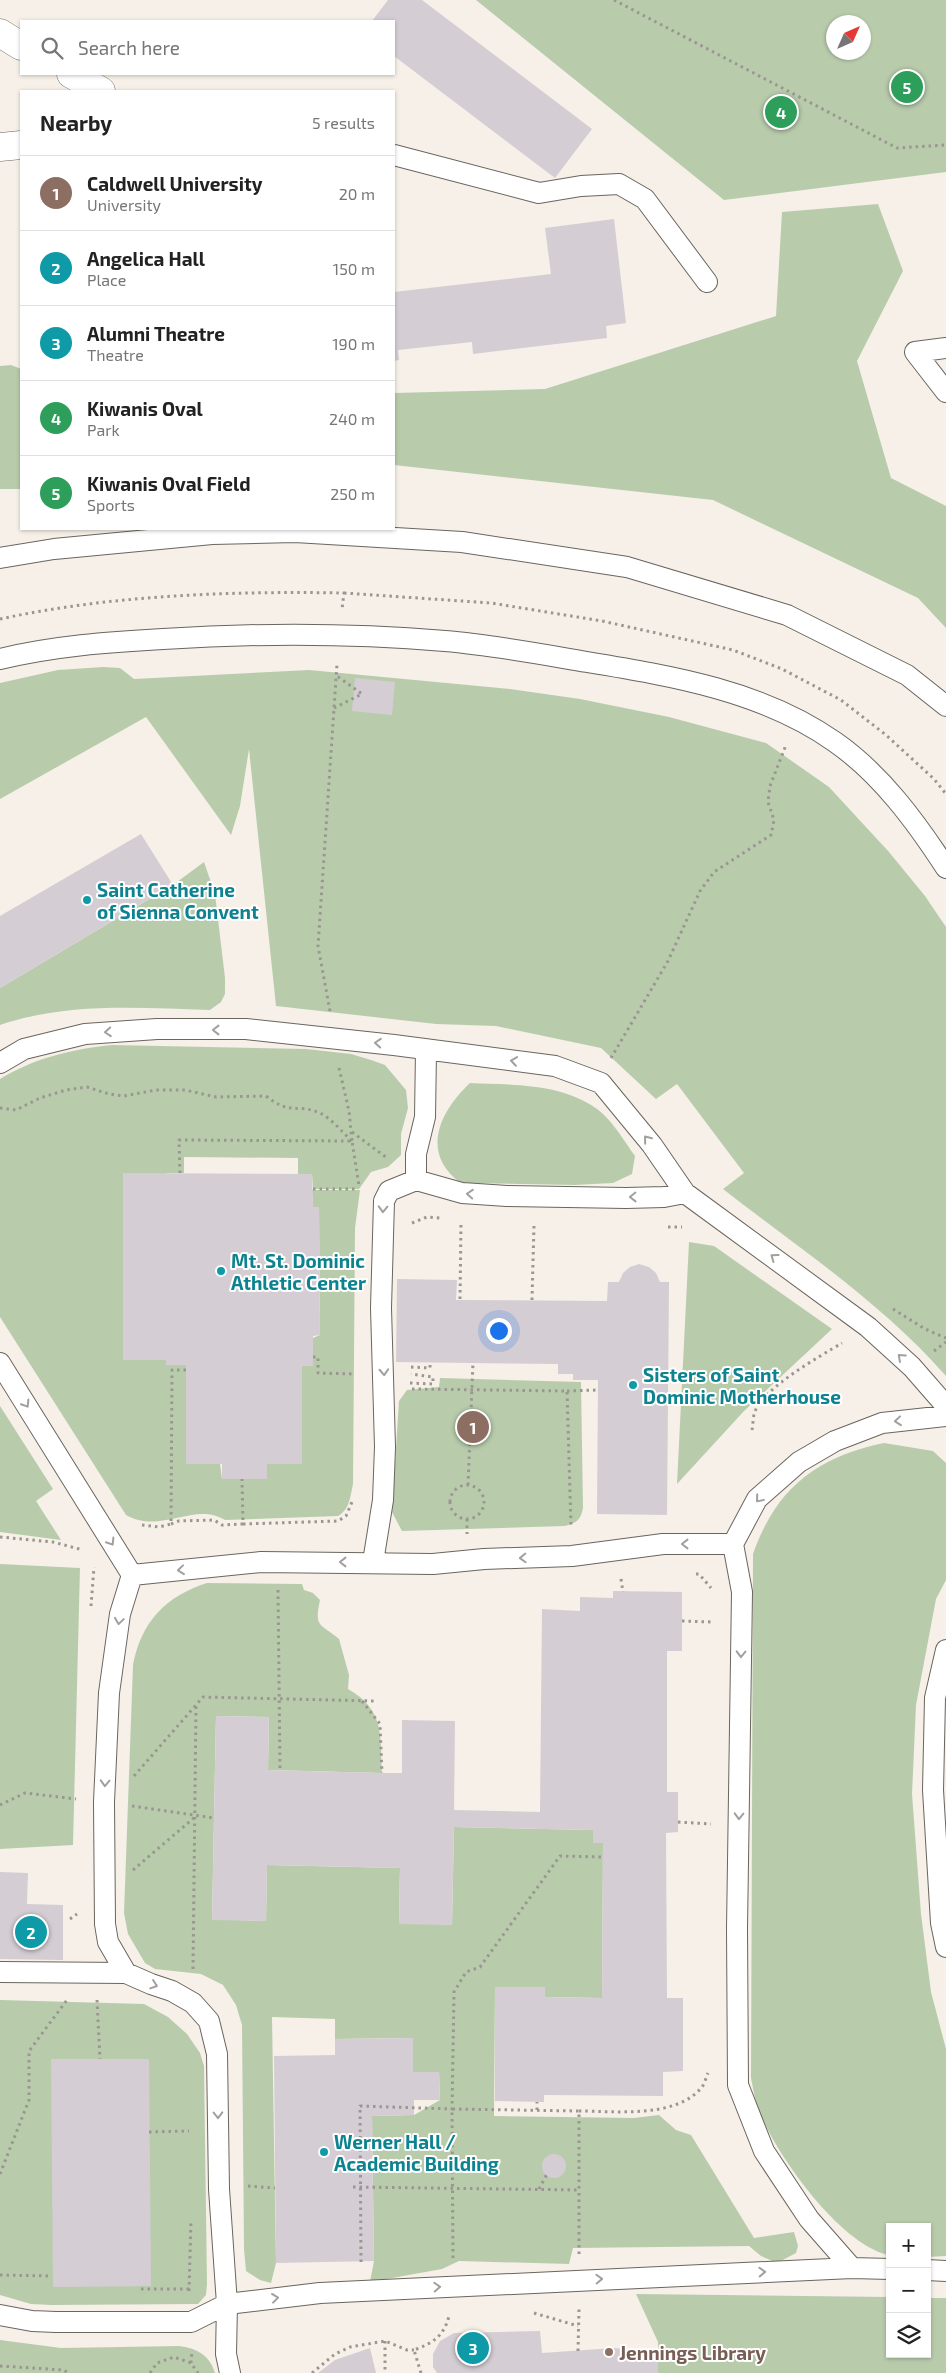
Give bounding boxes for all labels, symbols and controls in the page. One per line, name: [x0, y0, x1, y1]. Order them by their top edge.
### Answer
north arrow: [826, 15, 871, 60]
search box: [20, 20, 395, 75]
icon: search: [38, 34, 66, 62]
text: Search here: [78, 36, 180, 59]
pin: 5: [891, 68, 923, 106]
pin: 4: [765, 93, 797, 131]
text: Nearby: [40, 110, 112, 135]
text: 5 results: [312, 113, 375, 132]
text: Caldwell University: [87, 172, 263, 195]
text: 1: [53, 184, 59, 203]
text: 20 m: [339, 184, 375, 203]
text: University: [87, 195, 161, 214]
text: Angelica Hall: [87, 247, 205, 270]
text: 2: [51, 259, 61, 278]
text: 150 m: [333, 259, 375, 278]
text: Place: [87, 270, 126, 289]
text: Alumni Theatre: [87, 322, 225, 345]
text: 3: [51, 334, 61, 353]
text: 190 m: [332, 334, 375, 353]
text: Theatre: [87, 345, 144, 364]
text: Kiwanis Oval: [87, 397, 203, 420]
text: 4: [51, 409, 61, 428]
text: 240 m: [329, 409, 375, 428]
text: Park: [87, 420, 120, 439]
text: Kiwanis Oval Field: [87, 472, 251, 495]
text: 5: [52, 484, 60, 503]
text: 250 m: [330, 484, 375, 503]
text: Sports: [87, 495, 135, 514]
place label: Saint Catherine of Sienna Convent: [97, 878, 259, 923]
marker: Saint Catherine of Sienna Convent: [81, 894, 93, 906]
one-way arrow: [212, 1025, 220, 1035]
one-way arrow: [104, 1027, 112, 1038]
one-way arrow: [373, 1038, 381, 1049]
one-way arrow: [510, 1056, 518, 1066]
one-way arrow: [644, 1136, 652, 1145]
one-way arrow: [466, 1188, 474, 1199]
one-way arrow: [628, 1192, 636, 1203]
one-way arrow: [378, 1206, 389, 1214]
place label: Mt. St. Dominic Athletic Center: [231, 1249, 366, 1294]
one-way arrow: [770, 1254, 780, 1263]
marker: Mt. St. Dominic Athletic Center: [215, 1265, 227, 1277]
your location: [486, 1318, 512, 1344]
one-way arrow: [898, 1354, 907, 1363]
place label: Sisters of Saint Dominic Motherhouse: [643, 1363, 841, 1408]
one-way arrow: [379, 1368, 390, 1376]
marker: Sisters of Saint Dominic Motherhouse: [627, 1379, 639, 1391]
one-way arrow: [19, 1399, 29, 1408]
pin: 1: [457, 1408, 489, 1446]
one-way arrow: [893, 1415, 901, 1426]
one-way arrow: [756, 1493, 764, 1502]
one-way arrow: [105, 1537, 114, 1546]
one-way arrow: [680, 1539, 688, 1549]
one-way arrow: [519, 1552, 527, 1563]
one-way arrow: [339, 1557, 347, 1567]
one-way arrow: [177, 1564, 185, 1575]
one-way arrow: [114, 1617, 124, 1626]
one-way arrow: [736, 1650, 746, 1658]
one-way arrow: [100, 1779, 111, 1787]
one-way arrow: [734, 1812, 744, 1820]
pin: 2: [15, 1913, 47, 1951]
one-way arrow: [149, 1979, 158, 1989]
one-way arrow: [213, 2111, 224, 2119]
place label: Werner Hall / Academic Building: [334, 2130, 499, 2175]
marker: Werner Hall / Academic Building: [318, 2146, 330, 2158]
map controls: [886, 2223, 931, 2358]
button: +: [886, 2223, 931, 2268]
one-way arrow: [758, 2267, 766, 2277]
button: −: [886, 2268, 931, 2313]
one-way arrow: [596, 2274, 604, 2284]
one-way arrow: [433, 2281, 441, 2292]
one-way arrow: [271, 2293, 279, 2304]
button: layers: [886, 2313, 931, 2358]
pin: 3: [457, 2329, 489, 2367]
place label: Jennings Library: [619, 2341, 766, 2365]
marker: Jennings Library: [603, 2346, 615, 2358]

